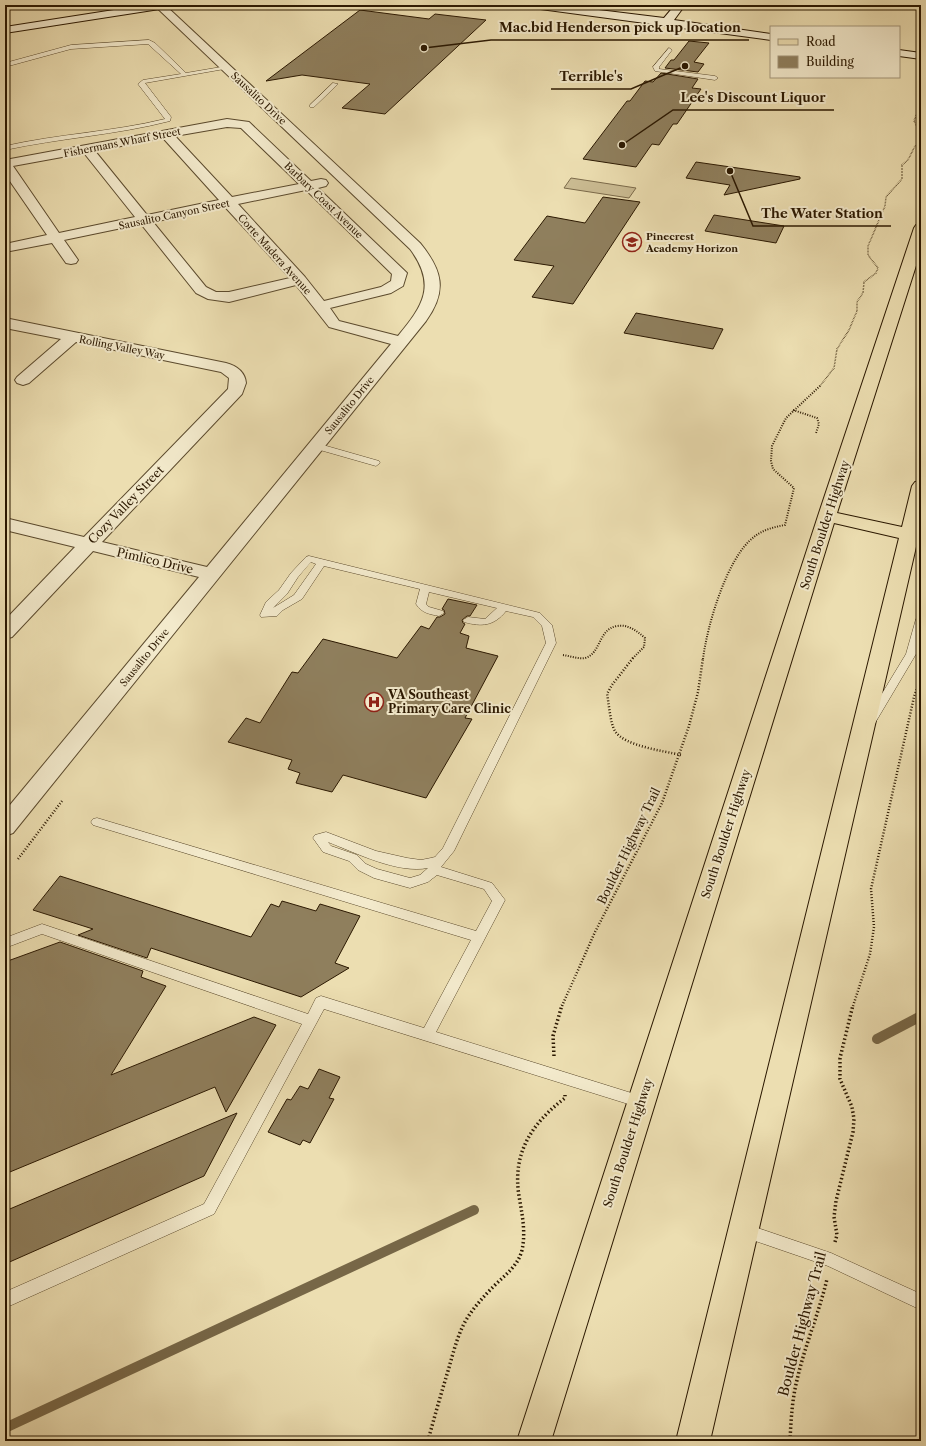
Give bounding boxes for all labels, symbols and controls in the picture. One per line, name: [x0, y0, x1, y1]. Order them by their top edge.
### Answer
callout: Mac.bid Henderson pick up location: [491, 15, 749, 40]
text: Mac.bid Henderson pick up location: [499, 19, 741, 35]
legend: [770, 26, 900, 78]
text: Road: [806, 34, 836, 49]
text: Building: [806, 54, 854, 69]
callout: Terrible's: [551, 64, 631, 89]
text: Terrible's: [559, 68, 623, 84]
street label: Sausalito Drive: [228, 69, 289, 128]
callout: Lee's Discount Liquor: [673, 85, 834, 110]
text: Lee's Discount Liquor: [680, 89, 826, 105]
street label: Fishermans Wharf Street: [62, 125, 182, 160]
street label: Barbary Coast Avenue: [281, 159, 366, 242]
street label: Sausalito Canyon Street: [117, 196, 231, 233]
callout: The Water Station: [753, 201, 891, 226]
text: The Water Station: [761, 205, 883, 221]
street label: Corte Madera Avenue: [235, 211, 315, 298]
place label: Pinecrest Academy Horizon: [645, 230, 738, 255]
school or university icon: Pinecrest Academy Horizon: [621, 231, 643, 253]
street label: Rolling Valley Way: [78, 333, 166, 362]
street label: Sausalito Drive: [322, 373, 377, 437]
street label: South Boulder Highway: [796, 458, 853, 592]
street label: Cozy Valley Street: [85, 462, 167, 547]
street label: Pimlico Drive: [115, 544, 195, 577]
street label: Sausalito Drive: [117, 625, 172, 689]
place label: VA Southeast Primary Care Clinic: [387, 687, 511, 716]
hospital icon: VA Southeast Primary Care Clinic: [363, 691, 385, 713]
street label: South Boulder Highway: [697, 767, 754, 901]
street label: Boulder Highway Trail: [594, 785, 663, 907]
street label: South Boulder Highway: [599, 1076, 656, 1210]
street label: Boulder Highway Trail: [774, 1250, 830, 1398]

